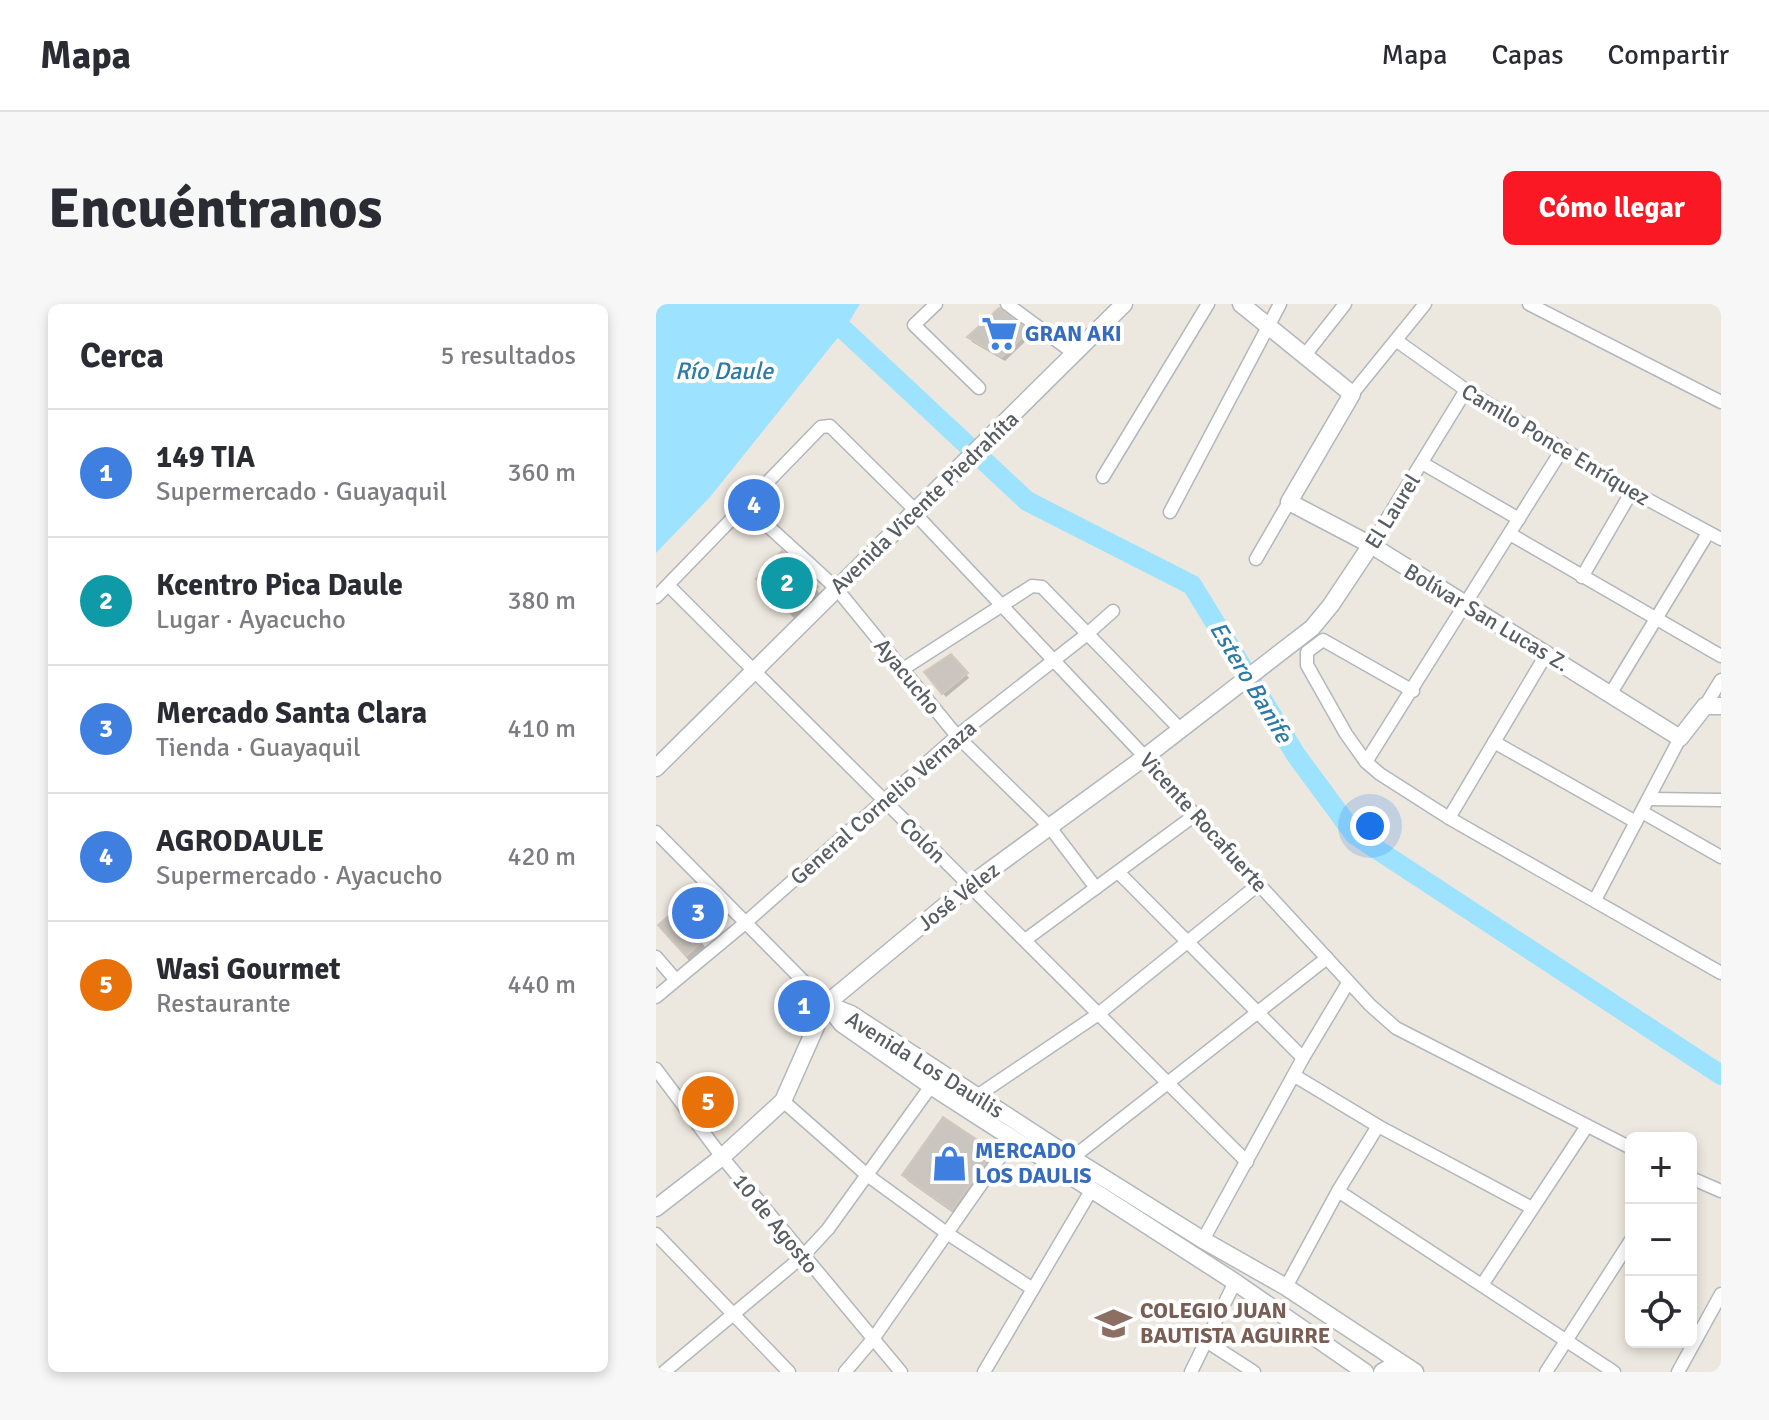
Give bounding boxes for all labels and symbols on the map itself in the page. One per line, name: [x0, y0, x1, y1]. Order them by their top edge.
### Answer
supermarket icon: GRAN AKI: [980, 314, 1018, 352]
place label: GRAN AKI: [1025, 320, 1122, 347]
water label: Río Daule: [675, 356, 774, 386]
street label: Camilo Ponce Enríquez: [1457, 377, 1655, 511]
street label: Avenida Vicente Piedrahíta: [824, 405, 1024, 599]
street label: El Laurel: [1359, 469, 1426, 554]
pin: 4: [728, 475, 780, 535]
pin: 2: [761, 553, 813, 613]
street label: Bolívar San Lucas Z.: [1399, 557, 1574, 677]
water label: Estero Banife: [1203, 616, 1299, 749]
street label: Ayacucho: [869, 633, 947, 720]
street label: General Cornelio Vernaza: [785, 714, 982, 891]
street label: Vicente Rocafuerte: [1134, 747, 1273, 898]
your location: [1350, 806, 1390, 846]
street label: Colón: [894, 812, 952, 869]
street label: José Vélez: [912, 856, 1005, 937]
pin: 3: [672, 883, 724, 943]
pin: 1: [778, 976, 830, 1036]
street label: Avenida Los Dauilis: [841, 1005, 1009, 1124]
pin: 5: [682, 1072, 734, 1132]
place label: MERCADO LOS DAULIS: [975, 1137, 1092, 1189]
shop icon: MERCADO LOS DAULIS: [930, 1144, 968, 1182]
street label: 10 de Agosto: [727, 1168, 824, 1279]
place label: COLEGIO JUAN BAUTISTA AGUIRRE: [1140, 1297, 1330, 1349]
school or university icon: COLEGIO JUAN BAUTISTA AGUIRRE: [1095, 1304, 1133, 1342]

